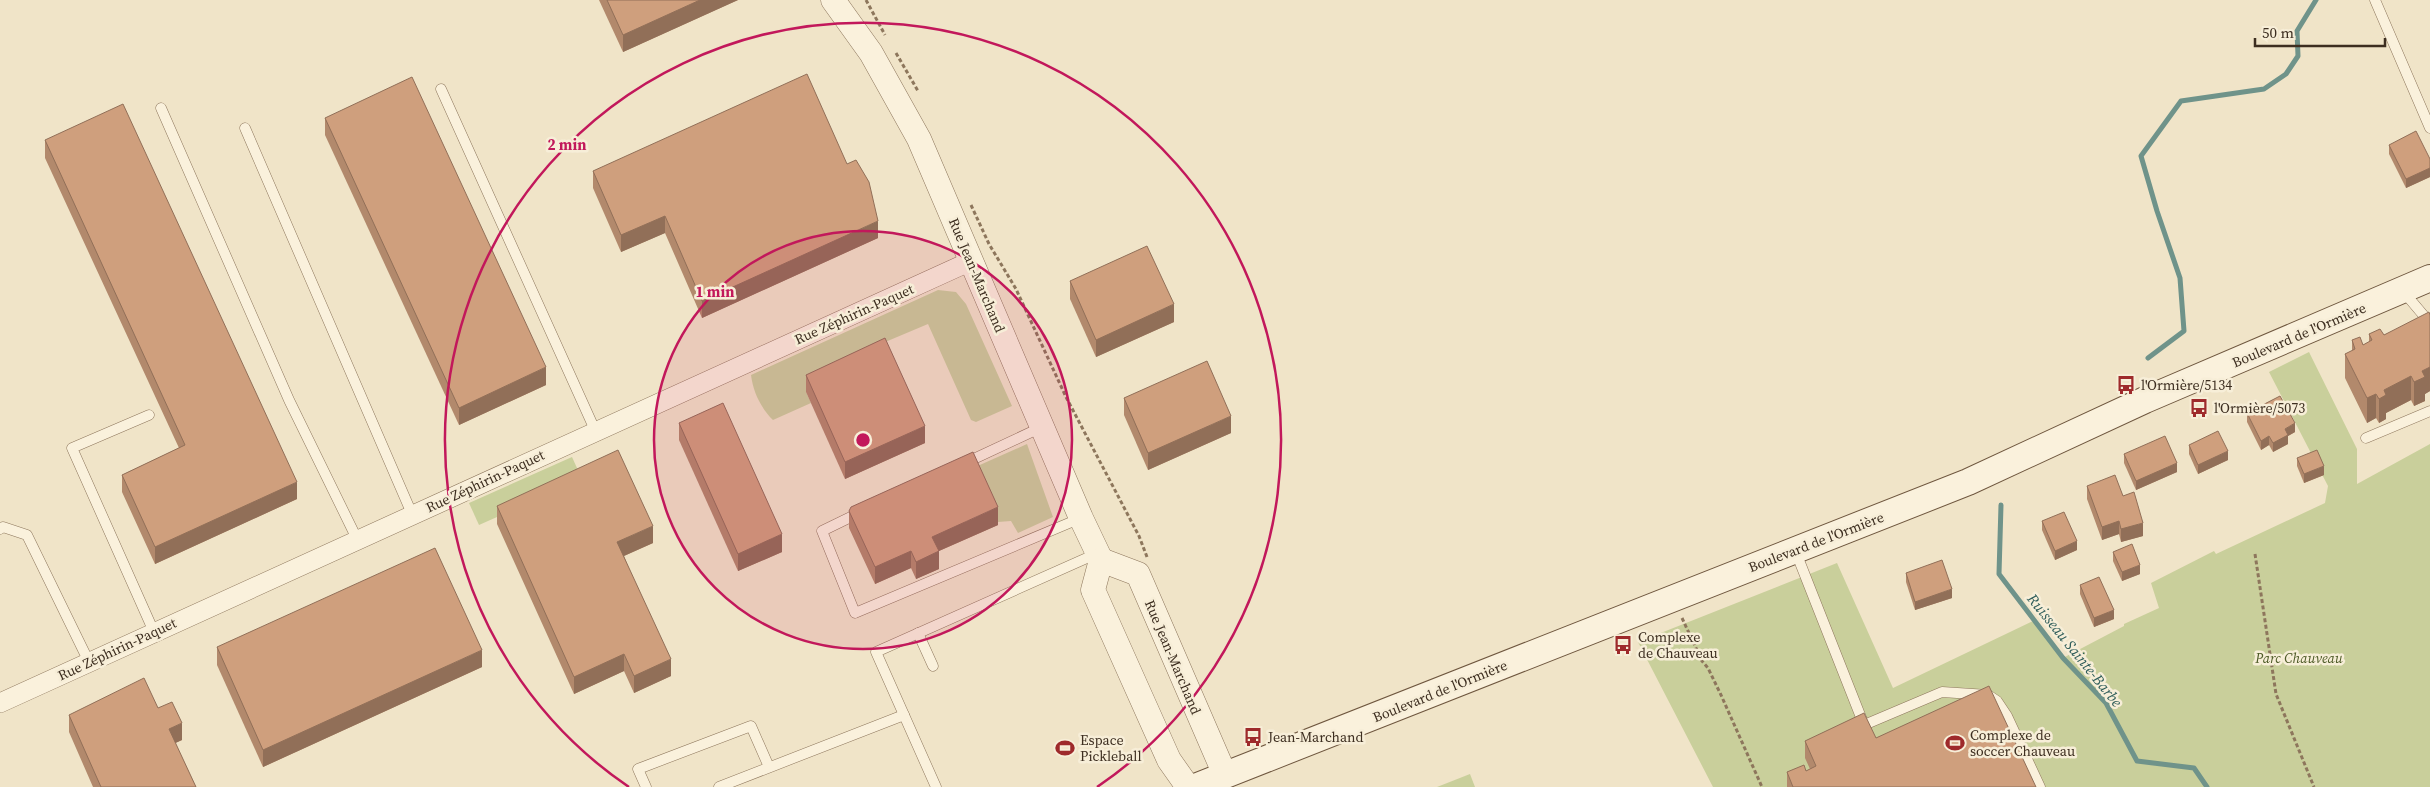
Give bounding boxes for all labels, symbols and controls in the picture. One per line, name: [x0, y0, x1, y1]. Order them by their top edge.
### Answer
scale bar: [2255, 15, 2385, 47]
text: 50 m: [2262, 22, 2294, 43]
text: 2 min: [548, 134, 586, 155]
street label: Rue Jean-Marchand: [944, 215, 1010, 336]
street label: Rue Zéphirin-Paquet: [791, 279, 917, 349]
text: 1 min: [696, 281, 734, 302]
street label: Boulevard de l'Ormière: [2229, 298, 2369, 372]
bus stop icon: l'Ormière/5134: [2115, 374, 2137, 396]
place label: l'Ormière/5134: [2141, 375, 2232, 395]
bus stop icon: l'Ormière/5073: [2188, 397, 2210, 419]
place label: l'Ormière/5073: [2214, 398, 2305, 418]
centre of rings: [854, 431, 872, 449]
street label: Rue Zéphirin-Paquet: [423, 445, 548, 517]
street label: Boulevard de l'Ormière: [1745, 507, 1887, 577]
water label: Ruisseau Sainte-Barbe: [2022, 588, 2127, 711]
street label: Rue Jean-Marchand: [1140, 597, 1206, 718]
street label: Rue Zéphirin-Paquet: [55, 613, 180, 685]
place label: Complexe de Chauveau: [1638, 627, 1718, 663]
bus stop icon: Complexe de Chauveau: [1612, 634, 1634, 656]
park label: Parc Chauveau: [2254, 648, 2343, 668]
street label: Boulevard de l'Ormière: [1370, 655, 1510, 727]
place label: Complexe de soccer Chauveau: [1970, 725, 2075, 761]
bus stop icon: Jean-Marchand: [1242, 726, 1264, 748]
place label: Jean-Marchand: [1267, 727, 1364, 747]
place label: Espace Pickleball: [1080, 730, 1142, 766]
sports icon: Complexe de soccer Chauveau: [1944, 732, 1966, 754]
sports icon: Espace Pickleball: [1054, 737, 1076, 759]

